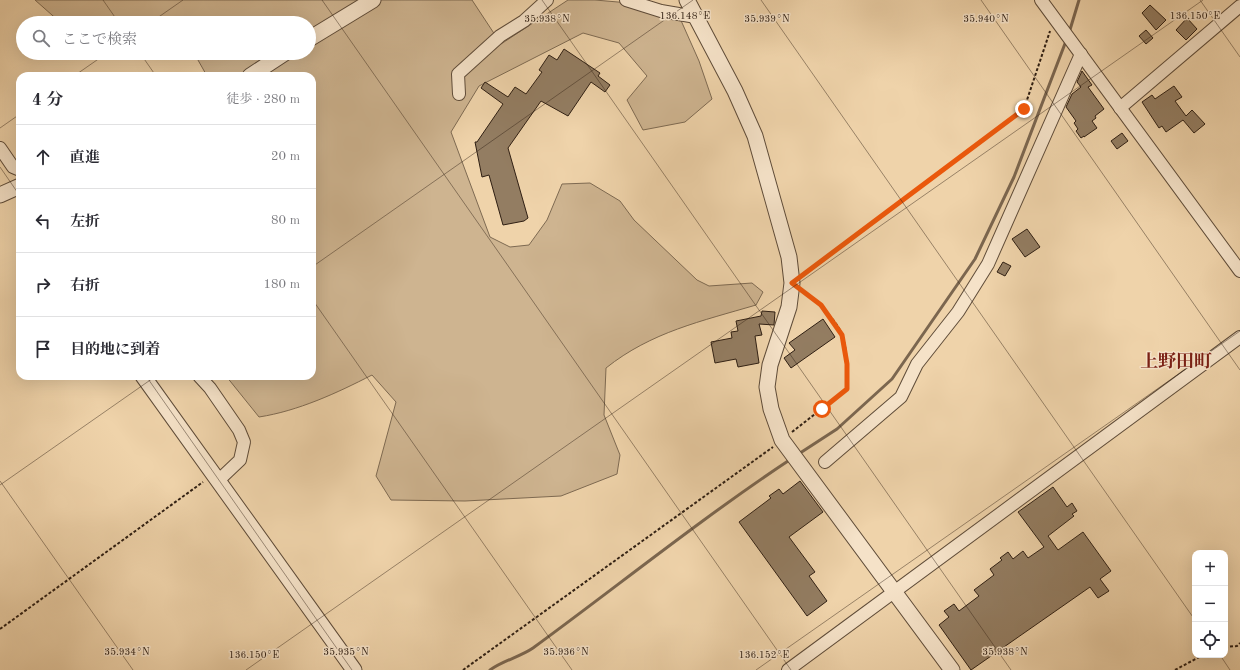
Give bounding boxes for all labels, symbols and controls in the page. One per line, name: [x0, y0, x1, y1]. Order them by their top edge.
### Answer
text: 136.148°E: [660, 11, 710, 21]
text: 136.150°E: [1170, 11, 1220, 21]
text: 35.938°N: [524, 14, 570, 24]
text: 35.939°N: [744, 14, 790, 24]
text: 35.940°N: [963, 14, 1009, 24]
search box: [16, 16, 316, 60]
icon: search: [30, 27, 52, 49]
text: ここで検索: [62, 33, 137, 48]
text: 4 分: [32, 92, 64, 109]
text: 徒歩 · 280 m: [226, 93, 300, 106]
route end: [1015, 100, 1033, 118]
icon: ahead: [32, 146, 54, 168]
text: 20 m: [271, 150, 300, 163]
text: 直進: [70, 151, 100, 166]
icon: left: [32, 210, 54, 232]
text: 80 m: [271, 214, 300, 227]
text: 左折: [70, 215, 100, 230]
icon: right: [32, 274, 54, 296]
text: 180 m: [263, 278, 300, 291]
text: 右折: [70, 279, 100, 294]
icon: arrive: [32, 338, 54, 360]
text: 目的地に到着: [70, 343, 160, 358]
district label: 上野田町: [1140, 352, 1212, 371]
route start: [813, 400, 831, 418]
map controls: [1192, 550, 1228, 658]
button: +: [1192, 550, 1228, 586]
button: −: [1192, 586, 1228, 622]
button: locate: [1192, 622, 1228, 658]
text: 35.934°N: [104, 647, 150, 657]
text: 35.935°N: [323, 647, 369, 657]
text: 35.936°N: [543, 647, 589, 657]
text: 35.938°N: [982, 647, 1028, 657]
text: 136.150°E: [229, 650, 279, 660]
text: 136.152°E: [739, 650, 789, 660]

